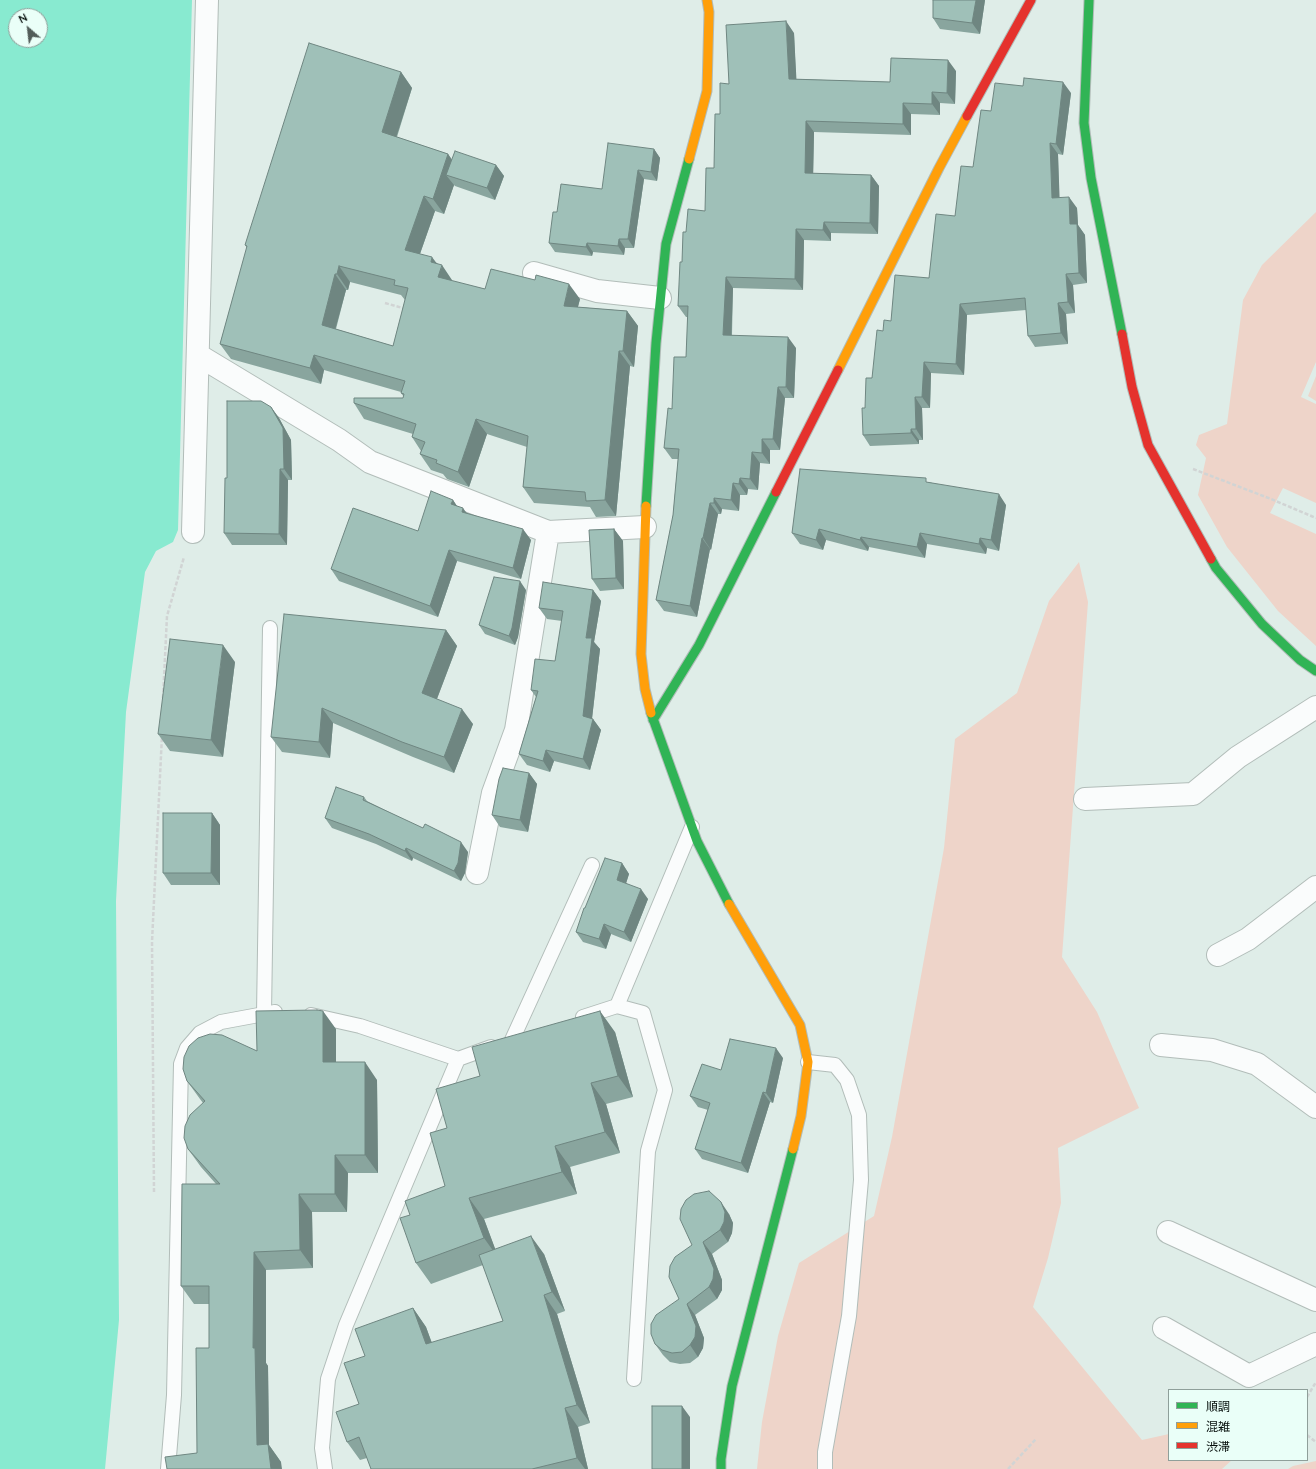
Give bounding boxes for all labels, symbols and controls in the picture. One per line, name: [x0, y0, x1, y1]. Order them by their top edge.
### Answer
north arrow: [8, 8, 48, 48]
text: N: [16, 10, 30, 26]
legend: [1168, 1389, 1308, 1461]
text: 順調: [1206, 1399, 1230, 1414]
text: 混雑: [1206, 1419, 1230, 1434]
text: 渋滞: [1206, 1439, 1230, 1454]

